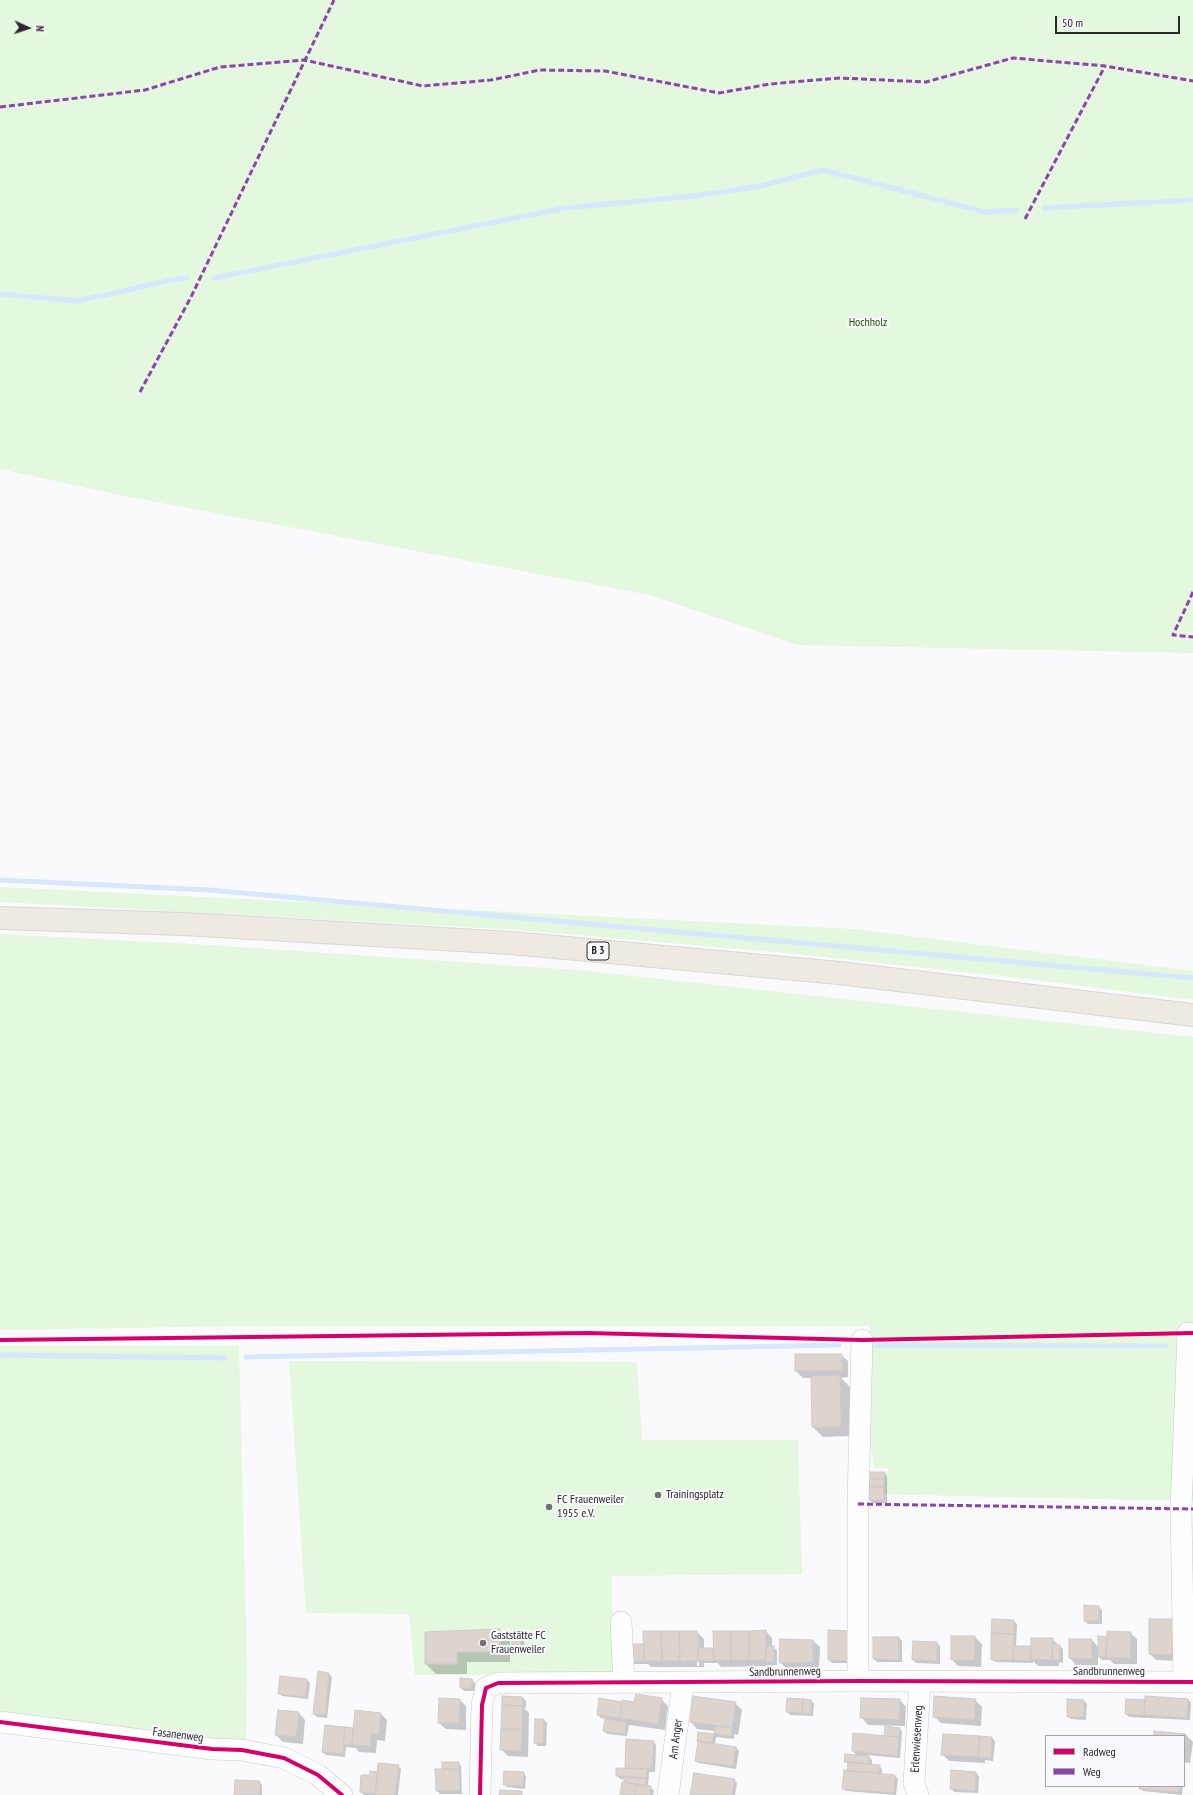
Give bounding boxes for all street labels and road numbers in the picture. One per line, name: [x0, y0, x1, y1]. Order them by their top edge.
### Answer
road number: B 3: [587, 942, 609, 960]
street label: Sandbrunnenweg: [749, 1664, 821, 1680]
street label: Sandbrunnenweg: [1073, 1665, 1145, 1679]
street label: Erlenwiesenweg: [908, 1705, 926, 1773]
street label: Am Anger: [666, 1718, 686, 1760]
street label: Fasanenweg: [152, 1725, 204, 1745]

